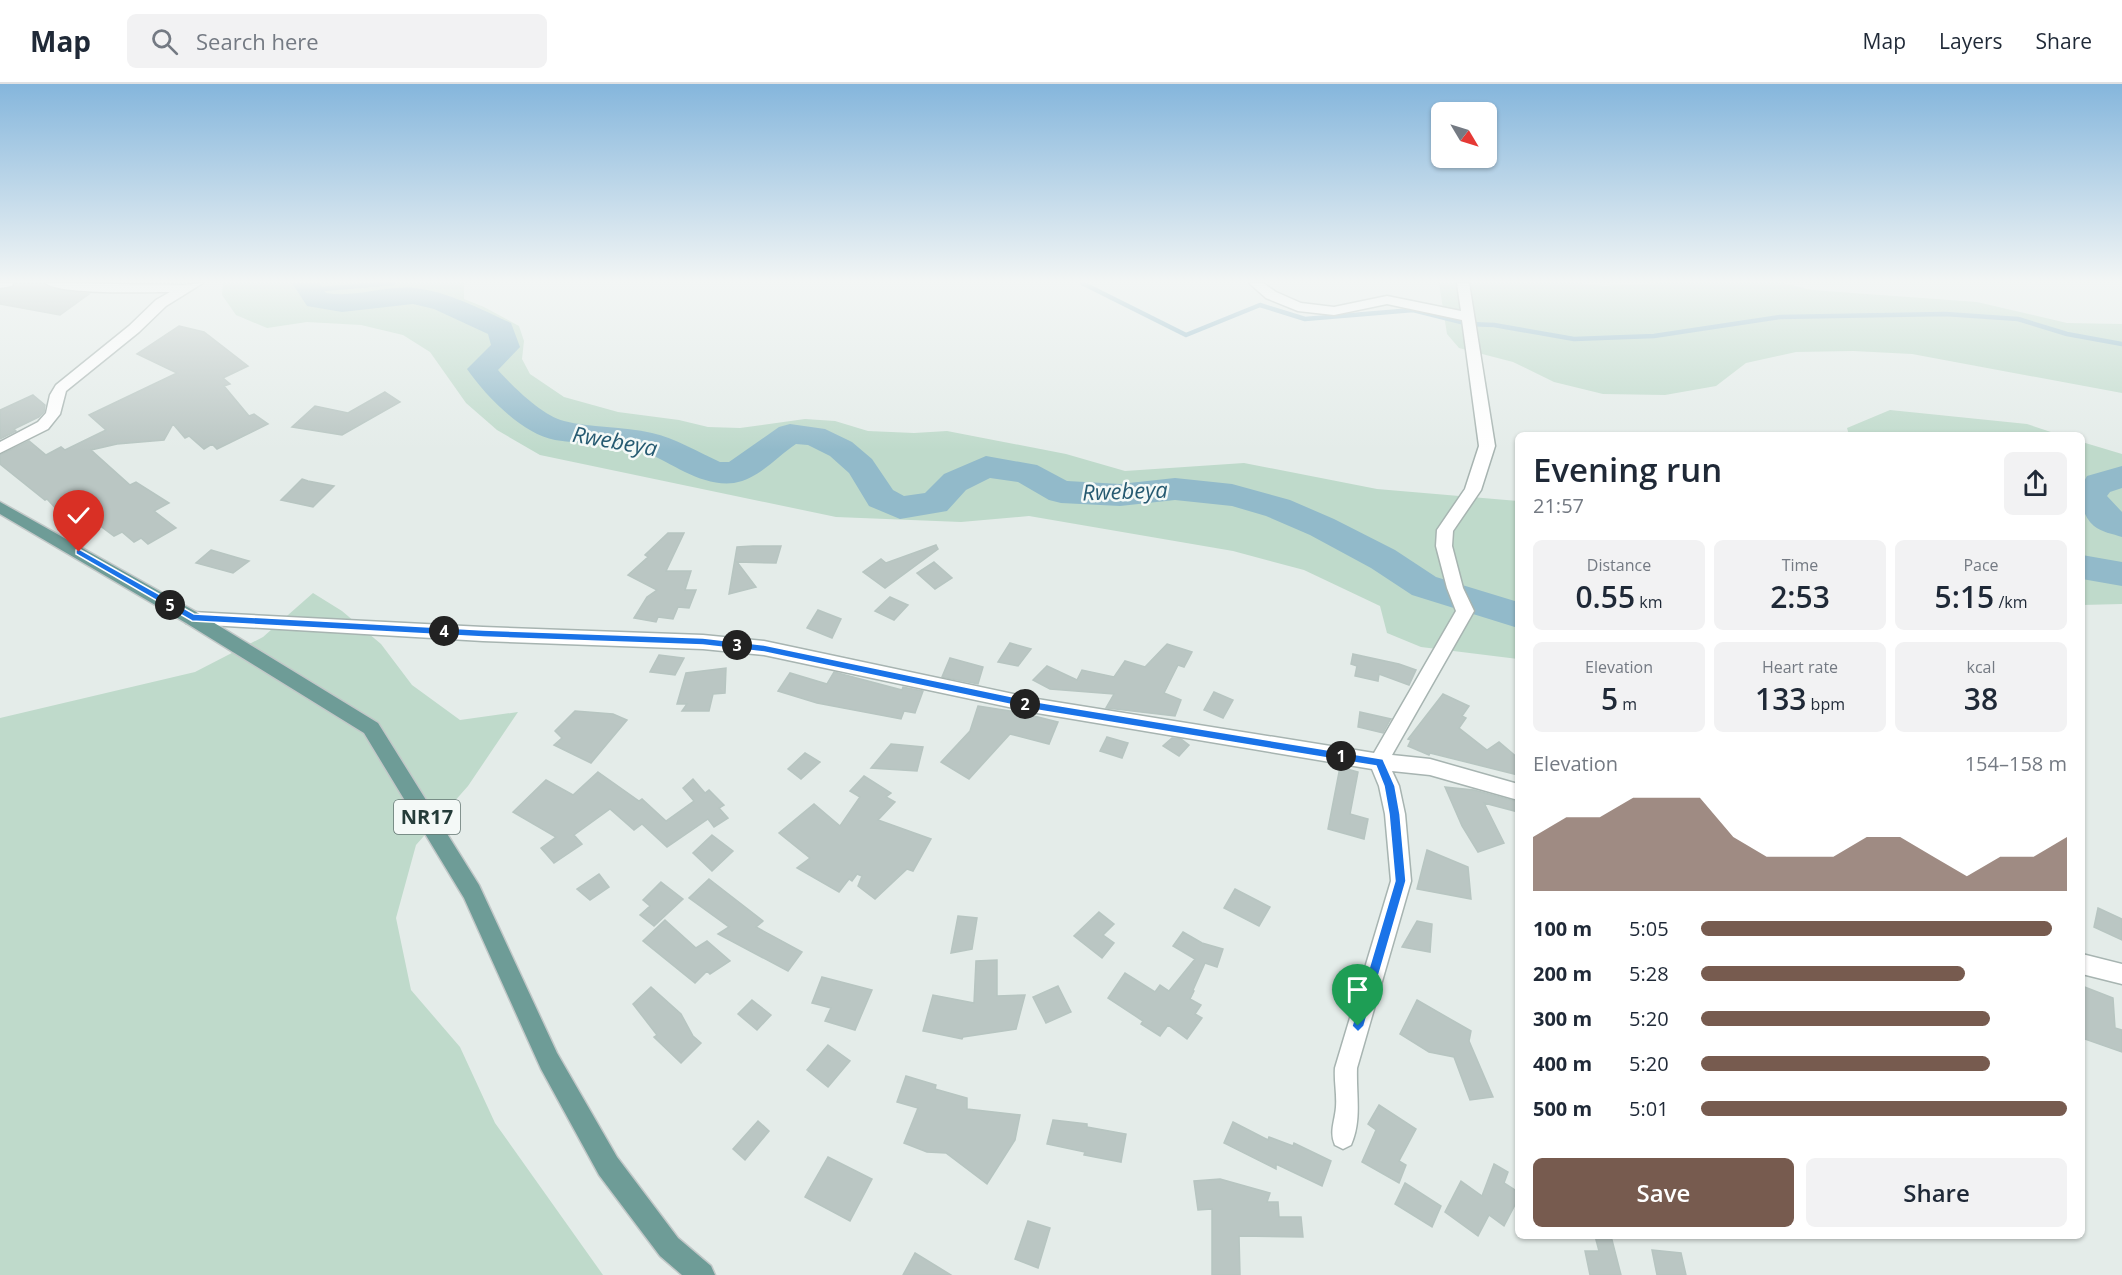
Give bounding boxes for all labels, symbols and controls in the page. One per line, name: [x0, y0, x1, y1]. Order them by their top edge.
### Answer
search box: [127, 14, 547, 68]
text: Map: [30, 22, 91, 60]
icon: search: [148, 25, 181, 58]
text: Search here: [196, 26, 319, 56]
text: Map: [1863, 27, 1906, 55]
text: Layers: [1939, 27, 2003, 55]
text: Share: [2036, 27, 2092, 55]
north arrow: [1431, 102, 1497, 168]
map controls: [1431, 102, 1497, 168]
water label: Rwebeya: [570, 418, 660, 462]
text: Evening run: [1533, 447, 1722, 492]
button: share: [2004, 452, 2067, 515]
water label: Rwebeya: [1082, 474, 1168, 506]
pin: [53, 490, 104, 552]
text: 21:57: [1533, 492, 1584, 519]
icon: check: [62, 499, 95, 532]
text: Distance: [1587, 554, 1651, 576]
text: Time: [1782, 554, 1818, 576]
text: Pace: [1963, 554, 1999, 576]
text: 0.55: [1575, 576, 1635, 617]
text: 2:53: [1770, 576, 1830, 617]
text: 5:15: [1935, 576, 1994, 617]
pin: 5: [155, 590, 185, 620]
text: km: [1635, 591, 1663, 613]
text: /km: [1994, 591, 2027, 613]
text: 5: [165, 594, 175, 616]
pin: 4: [429, 616, 459, 646]
text: 4: [439, 620, 449, 642]
pin: 3: [722, 630, 752, 660]
text: 3: [732, 634, 742, 656]
text: Elevation: [1585, 656, 1653, 678]
text: Heart rate: [1762, 656, 1838, 678]
text: kcal: [1967, 656, 1996, 678]
text: 5: [1601, 678, 1618, 719]
text: 133: [1755, 678, 1806, 719]
text: 38: [1964, 678, 1998, 719]
pin: 2: [1010, 689, 1040, 719]
text: 2: [1020, 693, 1030, 715]
text: m: [1618, 693, 1637, 715]
text: bpm: [1806, 693, 1845, 715]
pin: 1: [1326, 741, 1356, 771]
text: 1: [1336, 745, 1346, 767]
text: Elevation: [1533, 750, 1618, 777]
text: 154–158 m: [1965, 750, 2067, 777]
road number: NR17: [394, 800, 460, 834]
text: 100 m: [1533, 915, 1592, 942]
text: 5:05: [1629, 915, 1669, 942]
text: 200 m: [1533, 960, 1592, 987]
text: 5:28: [1629, 960, 1669, 987]
pin: [1332, 964, 1383, 1026]
icon: arrive: [1341, 973, 1374, 1006]
text: 300 m: [1533, 1005, 1592, 1032]
text: 5:20: [1629, 1005, 1669, 1032]
text: 400 m: [1533, 1050, 1592, 1077]
text: 5:20: [1629, 1050, 1669, 1077]
text: 500 m: [1533, 1095, 1592, 1122]
text: 5:01: [1629, 1095, 1669, 1122]
button: Save: [1533, 1158, 1794, 1227]
button: Share: [1806, 1158, 2067, 1227]

